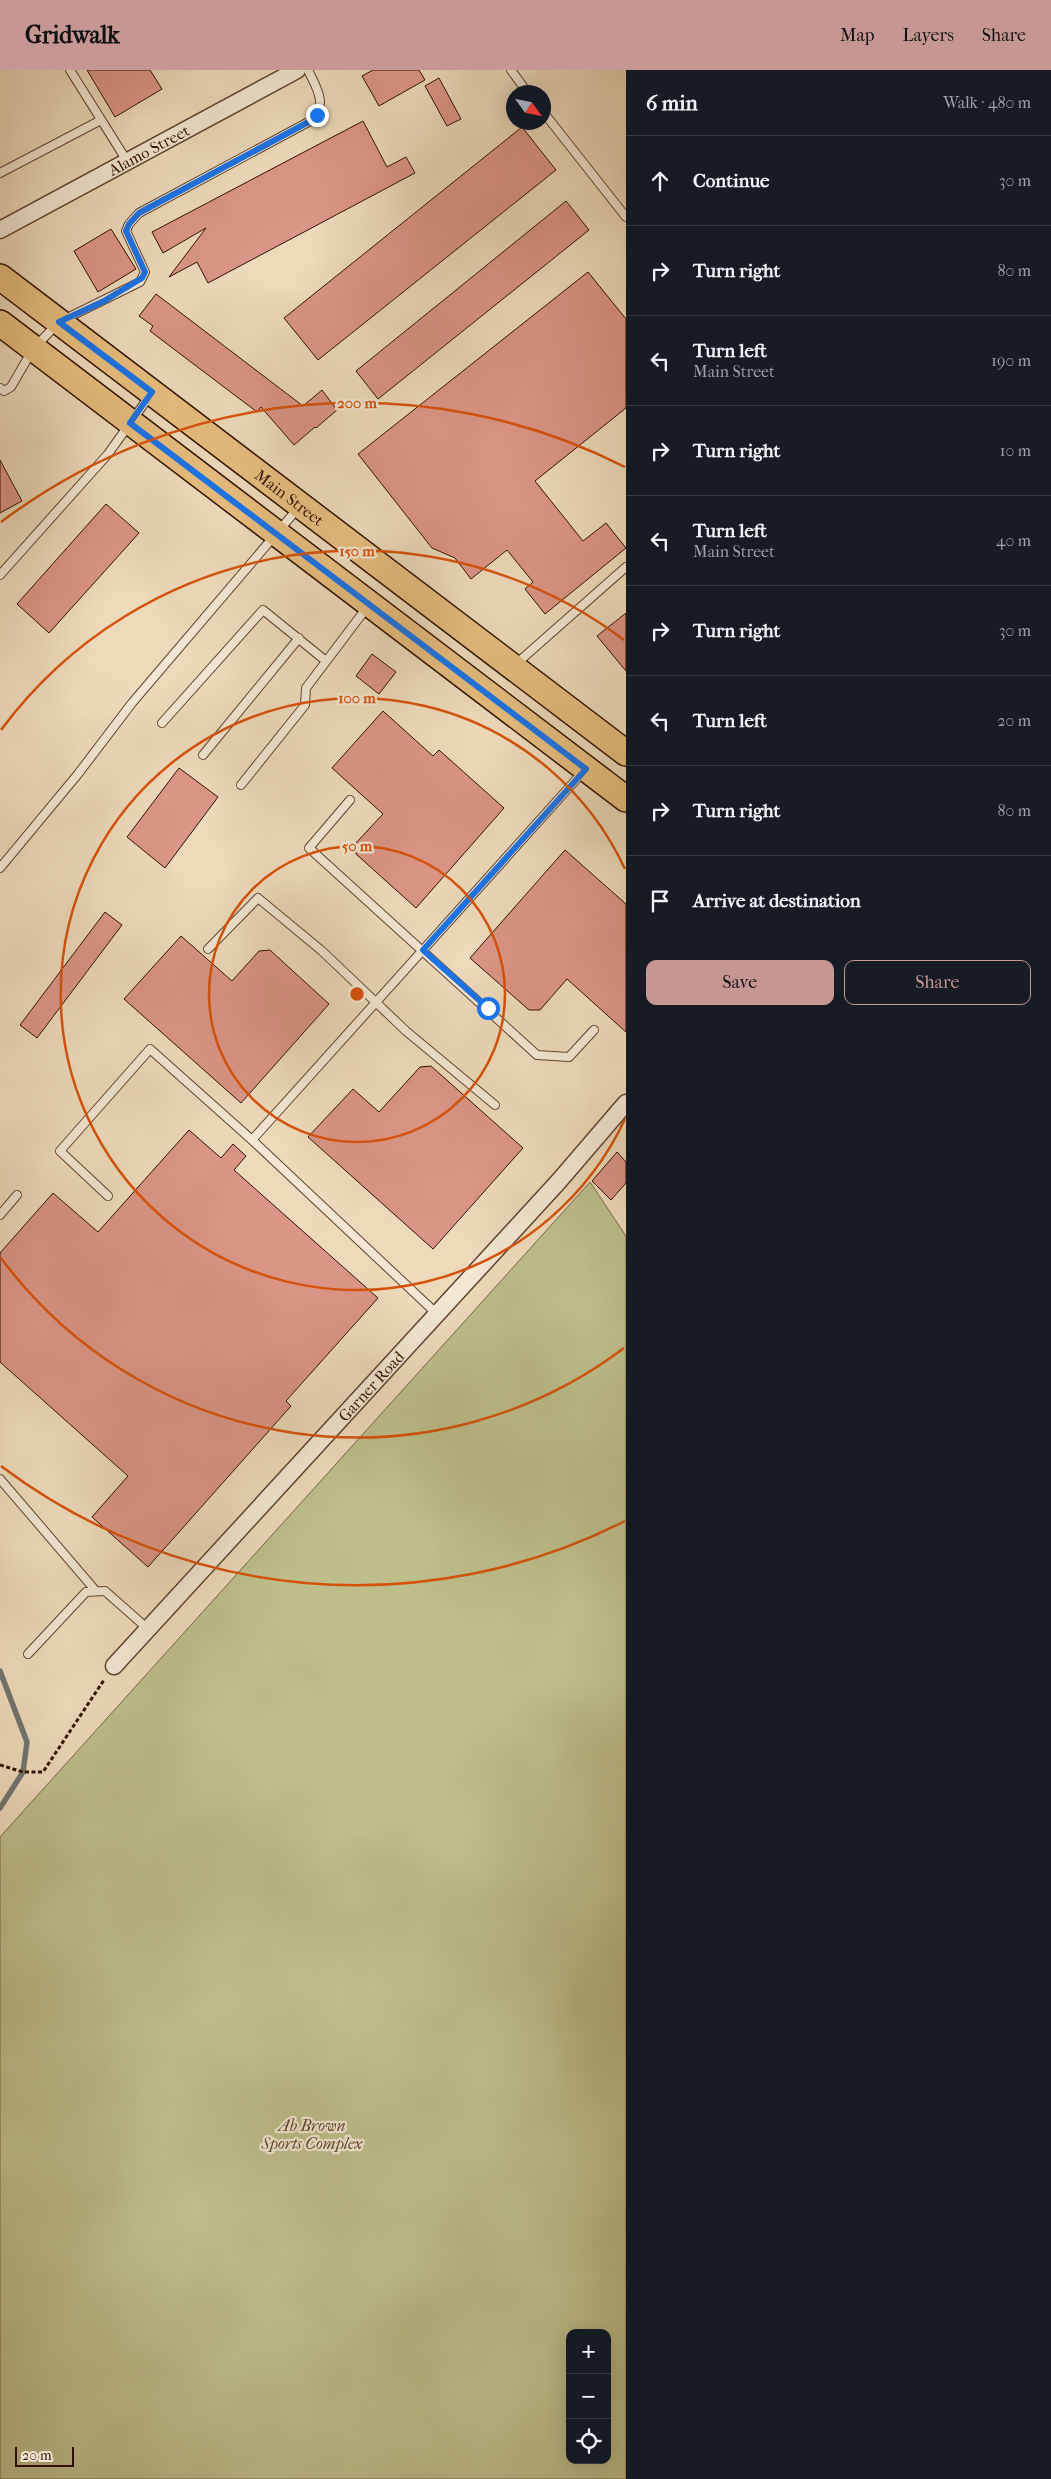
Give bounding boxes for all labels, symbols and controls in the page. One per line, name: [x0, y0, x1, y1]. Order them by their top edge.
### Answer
text: Gridwalk: [25, 21, 120, 49]
text: Map: [840, 25, 874, 46]
text: Layers: [902, 25, 954, 46]
text: Share: [982, 25, 1026, 46]
north arrow: [506, 85, 551, 130]
text: 6 min: [646, 91, 698, 115]
text: Walk · 480 m: [943, 93, 1031, 112]
route end: [306, 104, 329, 127]
street label: Alamo Street: [104, 121, 193, 180]
icon: ahead: [646, 167, 674, 195]
text: Continue: [693, 170, 769, 192]
text: 30 m: [999, 171, 1031, 190]
icon: right: [646, 257, 674, 285]
text: Turn right: [693, 260, 780, 282]
text: 80 m: [997, 261, 1031, 280]
text: Turn left: [693, 340, 767, 362]
icon: left: [646, 347, 674, 375]
text: 190 m: [991, 351, 1031, 370]
text: Main Street: [693, 362, 775, 381]
text: 200 m: [337, 394, 377, 412]
icon: right: [646, 437, 674, 465]
text: Turn right: [693, 440, 780, 462]
text: 10 m: [1000, 441, 1031, 460]
street label: Main Street: [251, 465, 328, 530]
text: Turn left: [693, 520, 767, 542]
icon: left: [646, 527, 674, 555]
text: 40 m: [996, 531, 1031, 550]
text: 150 m: [339, 542, 375, 560]
text: Main Street: [693, 542, 775, 561]
icon: right: [646, 617, 674, 645]
text: Turn right: [693, 620, 780, 642]
text: 30 m: [999, 621, 1031, 640]
text: 100 m: [338, 689, 376, 707]
icon: left: [646, 707, 674, 735]
text: Turn left: [693, 710, 767, 732]
text: 20 m: [997, 711, 1031, 730]
icon: right: [646, 797, 674, 825]
text: Turn right: [693, 800, 780, 822]
text: 80 m: [997, 801, 1031, 820]
text: 50 m: [342, 837, 373, 855]
icon: arrive: [646, 887, 674, 915]
text: Arrive at destination: [693, 890, 861, 912]
button: Save: [646, 960, 834, 1005]
button: Share: [844, 960, 1031, 1005]
centre of rings: [348, 985, 366, 1003]
route start: [477, 997, 500, 1020]
street label: Garner Road: [334, 1347, 408, 1425]
park label: Ab Brown Sports Complex: [261, 2116, 363, 2153]
map controls: [566, 2329, 611, 2464]
button: +: [566, 2329, 611, 2374]
button: −: [566, 2374, 611, 2419]
button: locate: [566, 2419, 611, 2464]
scale bar: [15, 2444, 74, 2467]
text: 20 m: [22, 2447, 52, 2464]

